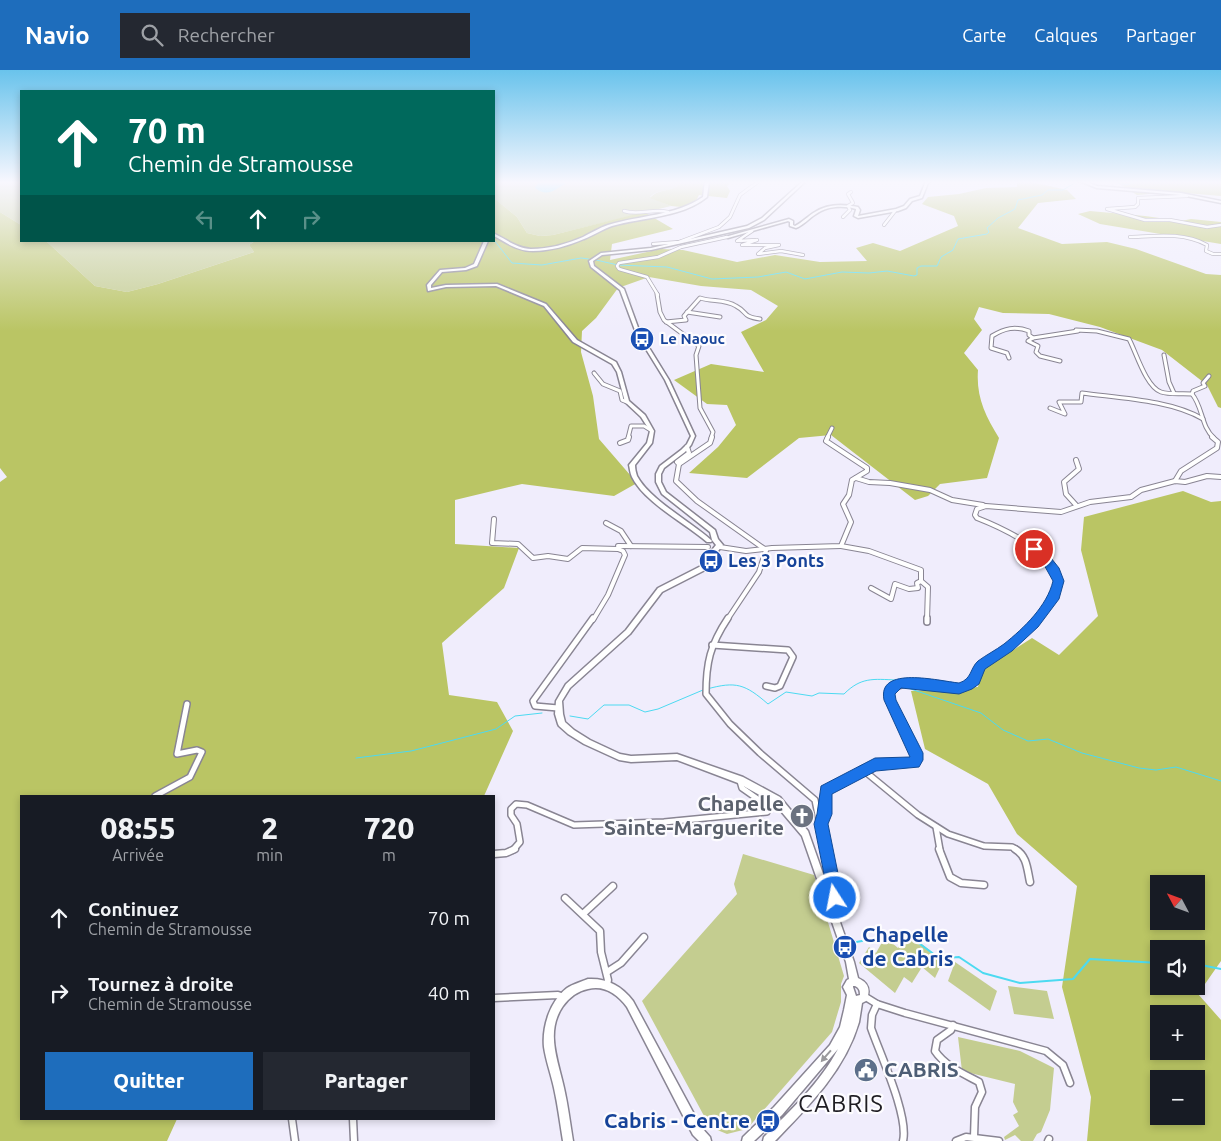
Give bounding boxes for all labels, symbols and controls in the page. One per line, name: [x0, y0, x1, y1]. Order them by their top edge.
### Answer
search box: [120, 13, 470, 58]
icon: search: [138, 21, 166, 49]
text: Navio: [25, 22, 90, 49]
text: Rechercher: [178, 24, 275, 46]
text: Carte: [962, 25, 1006, 45]
text: Calques: [1034, 25, 1098, 45]
text: Partager: [1126, 25, 1196, 45]
icon: ahead: [45, 110, 110, 175]
text: 70 m: [128, 110, 206, 150]
text: Chemin de Stramousse: [128, 151, 354, 176]
icon: left: [191, 205, 219, 233]
icon: ahead: [244, 205, 272, 233]
icon: right: [297, 205, 325, 233]
bus stop icon: Le Naouc: [629, 326, 655, 352]
place label: Le Naouc: [660, 330, 725, 347]
pin: [1013, 528, 1055, 570]
icon: arrive: [1020, 535, 1048, 563]
bus stop icon: Les 3 Ponts: [698, 548, 724, 574]
place label: Les 3 Ponts: [728, 550, 824, 570]
place label: Chapelle Sainte-Marguerite: [604, 791, 784, 839]
church icon: Chapelle Sainte-Marguerite: [789, 803, 815, 829]
text: 08:55: [101, 811, 176, 845]
text: 2: [261, 811, 278, 845]
text: 720: [364, 811, 414, 845]
text: Arrivée: [112, 846, 164, 864]
text: min: [256, 846, 283, 864]
text: m: [382, 846, 396, 864]
position arrow: [808, 871, 860, 923]
north arrow: [1150, 875, 1205, 930]
map controls: [1150, 875, 1205, 1125]
text: Continuez: [88, 898, 178, 920]
icon: ahead: [45, 904, 73, 932]
text: 70 m: [428, 907, 470, 929]
text: Chemin de Stramousse: [88, 920, 252, 938]
place label: Chapelle de Cabris: [862, 922, 954, 970]
bus stop icon: Chapelle de Cabris: [832, 934, 858, 960]
button: sound: [1150, 940, 1205, 995]
text: Tournez à droite: [88, 973, 234, 995]
icon: right: [45, 979, 73, 1007]
text: 40 m: [428, 982, 470, 1004]
text: Chemin de Stramousse: [88, 995, 252, 1013]
button: +: [1150, 1005, 1205, 1060]
one-way arrow: [821, 1049, 832, 1062]
button: Quitter: [45, 1052, 253, 1110]
button: Partager: [263, 1052, 470, 1110]
public building icon: CABRIS: [853, 1057, 879, 1083]
place label: CABRIS: [884, 1057, 959, 1081]
button: −: [1150, 1070, 1205, 1125]
district label: CABRIS: [798, 1090, 884, 1117]
place label: Cabris - Centre: [604, 1108, 750, 1132]
bus stop icon: Cabris - Centre: [755, 1108, 781, 1134]

